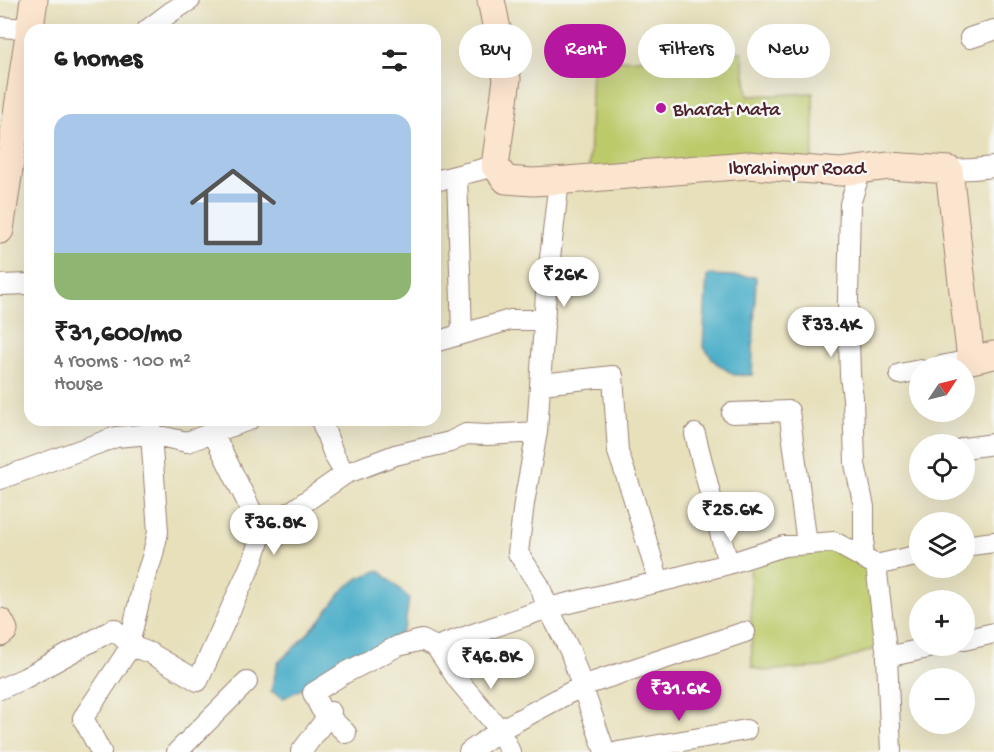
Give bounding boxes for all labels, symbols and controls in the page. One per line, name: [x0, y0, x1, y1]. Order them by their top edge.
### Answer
chip: Buy: [459, 24, 532, 78]
chip: Rent: [544, 24, 626, 78]
chip: Filters: [638, 24, 735, 78]
chip: New: [747, 24, 830, 78]
icon: filters: [378, 44, 411, 77]
text: 6 homes: [54, 45, 142, 76]
place label: Bharat Mata: [672, 100, 781, 123]
marker: Bharat Mata: [654, 101, 668, 115]
icon: home: [179, 153, 287, 261]
street label: Ibrahimpur Road: [728, 159, 868, 182]
pin: ₹26K: [528, 257, 600, 308]
text: ₹26K: [543, 265, 585, 288]
pin: ₹33.4K: [782, 307, 880, 358]
text: ₹33.4K: [802, 315, 860, 338]
text: ₹31,600/mo: [54, 320, 182, 351]
text: 4 rooms · 100 m²: [54, 351, 191, 374]
north arrow: [909, 356, 975, 422]
map controls: [909, 356, 975, 734]
text: House: [54, 374, 103, 397]
button: locate: [909, 434, 975, 500]
pin: ₹25.6K: [682, 492, 780, 543]
text: ₹25.6K: [701, 500, 761, 523]
pin: ₹36.8K: [225, 505, 323, 556]
button: layers: [909, 512, 975, 578]
text: ₹36.8K: [244, 513, 304, 536]
button: +: [909, 590, 975, 656]
pin: ₹46.8K: [442, 639, 540, 690]
text: ₹46.8K: [461, 647, 521, 670]
button: −: [909, 668, 975, 734]
pin: ₹31.6K: [630, 671, 728, 722]
text: ₹31.6K: [650, 679, 708, 702]

